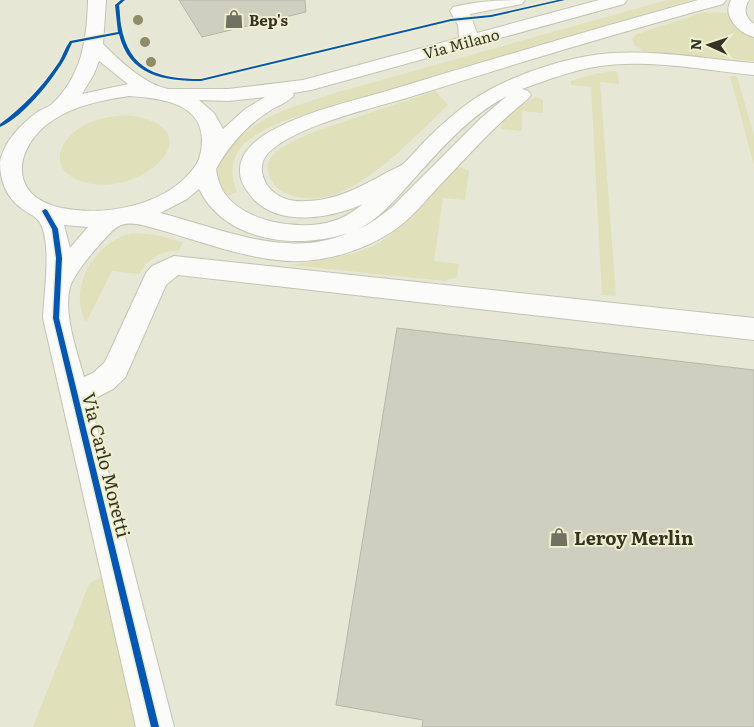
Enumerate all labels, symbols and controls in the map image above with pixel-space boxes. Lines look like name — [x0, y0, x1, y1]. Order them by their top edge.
shop icon: Bep's — [223, 8, 245, 30]
place label: Bep's — [249, 8, 288, 31]
north arrow — [684, 20, 734, 70]
street label: Via Milano — [420, 22, 502, 64]
text: N — [685, 38, 705, 51]
street label: Via Carlo Moretti — [76, 390, 138, 540]
place label: Leroy Merlin — [574, 524, 694, 551]
shop icon: Leroy Merlin — [548, 526, 570, 548]

